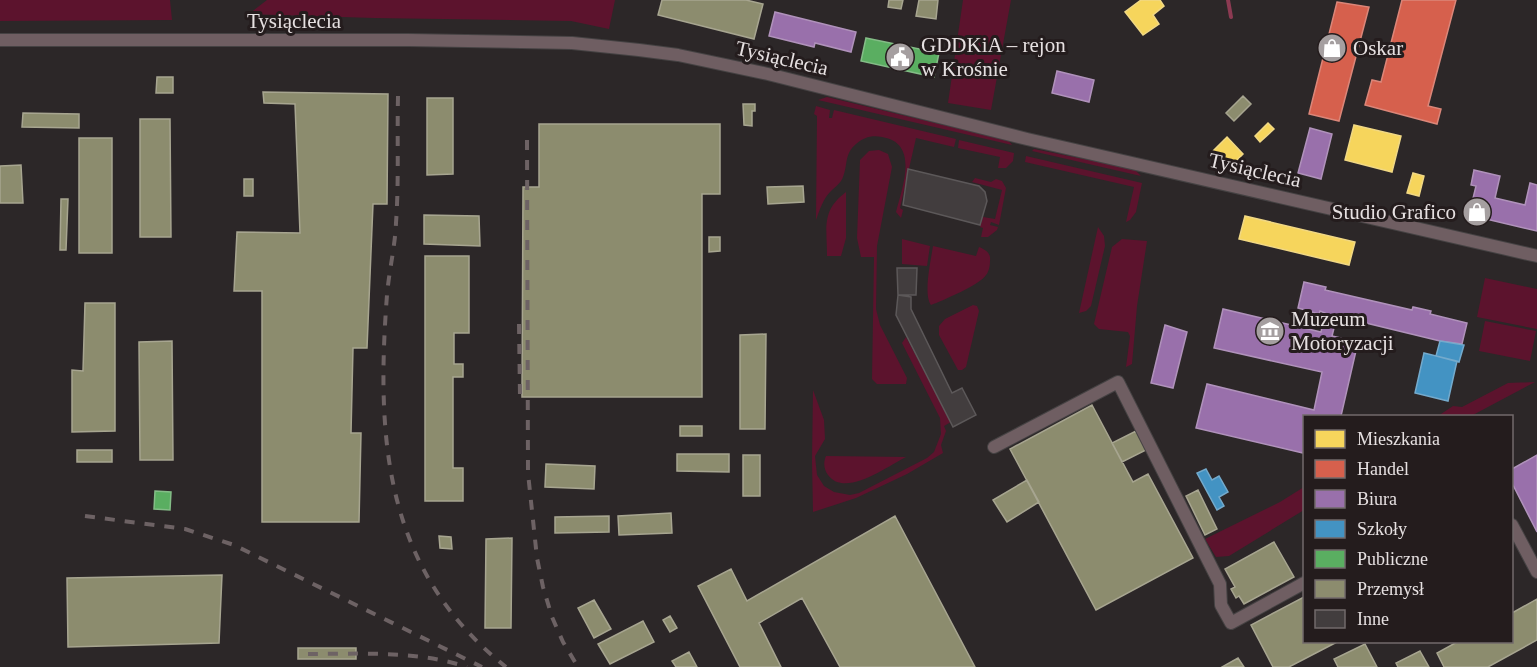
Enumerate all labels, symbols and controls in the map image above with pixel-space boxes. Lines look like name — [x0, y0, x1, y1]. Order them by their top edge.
street label: Tysiąclecia — [247, 9, 342, 33]
shop icon: Oskar — [1316, 32, 1348, 64]
place label: GDDKiA – rejon w Krośnie — [921, 33, 1066, 81]
street label: Tysiąclecia — [733, 36, 831, 80]
place label: Oskar — [1353, 36, 1403, 60]
public building icon: GDDKiA – rejon w Krośnie — [884, 41, 916, 73]
street label: Tysiąclecia — [1206, 148, 1304, 192]
shop icon: Studio Grafico — [1461, 196, 1493, 228]
place label: Studio Grafico — [1332, 200, 1456, 224]
place label: Muzeum Motoryzacji — [1291, 307, 1394, 355]
museum icon: Muzeum Motoryzacji — [1254, 315, 1286, 347]
legend — [1303, 415, 1513, 643]
text: Mieszkania — [1357, 429, 1440, 449]
text: Handel — [1357, 459, 1409, 479]
text: Biura — [1357, 489, 1397, 509]
text: Szkoły — [1357, 519, 1407, 539]
text: Publiczne — [1357, 549, 1428, 569]
text: Przemysł — [1357, 579, 1424, 599]
text: Inne — [1357, 609, 1389, 629]

